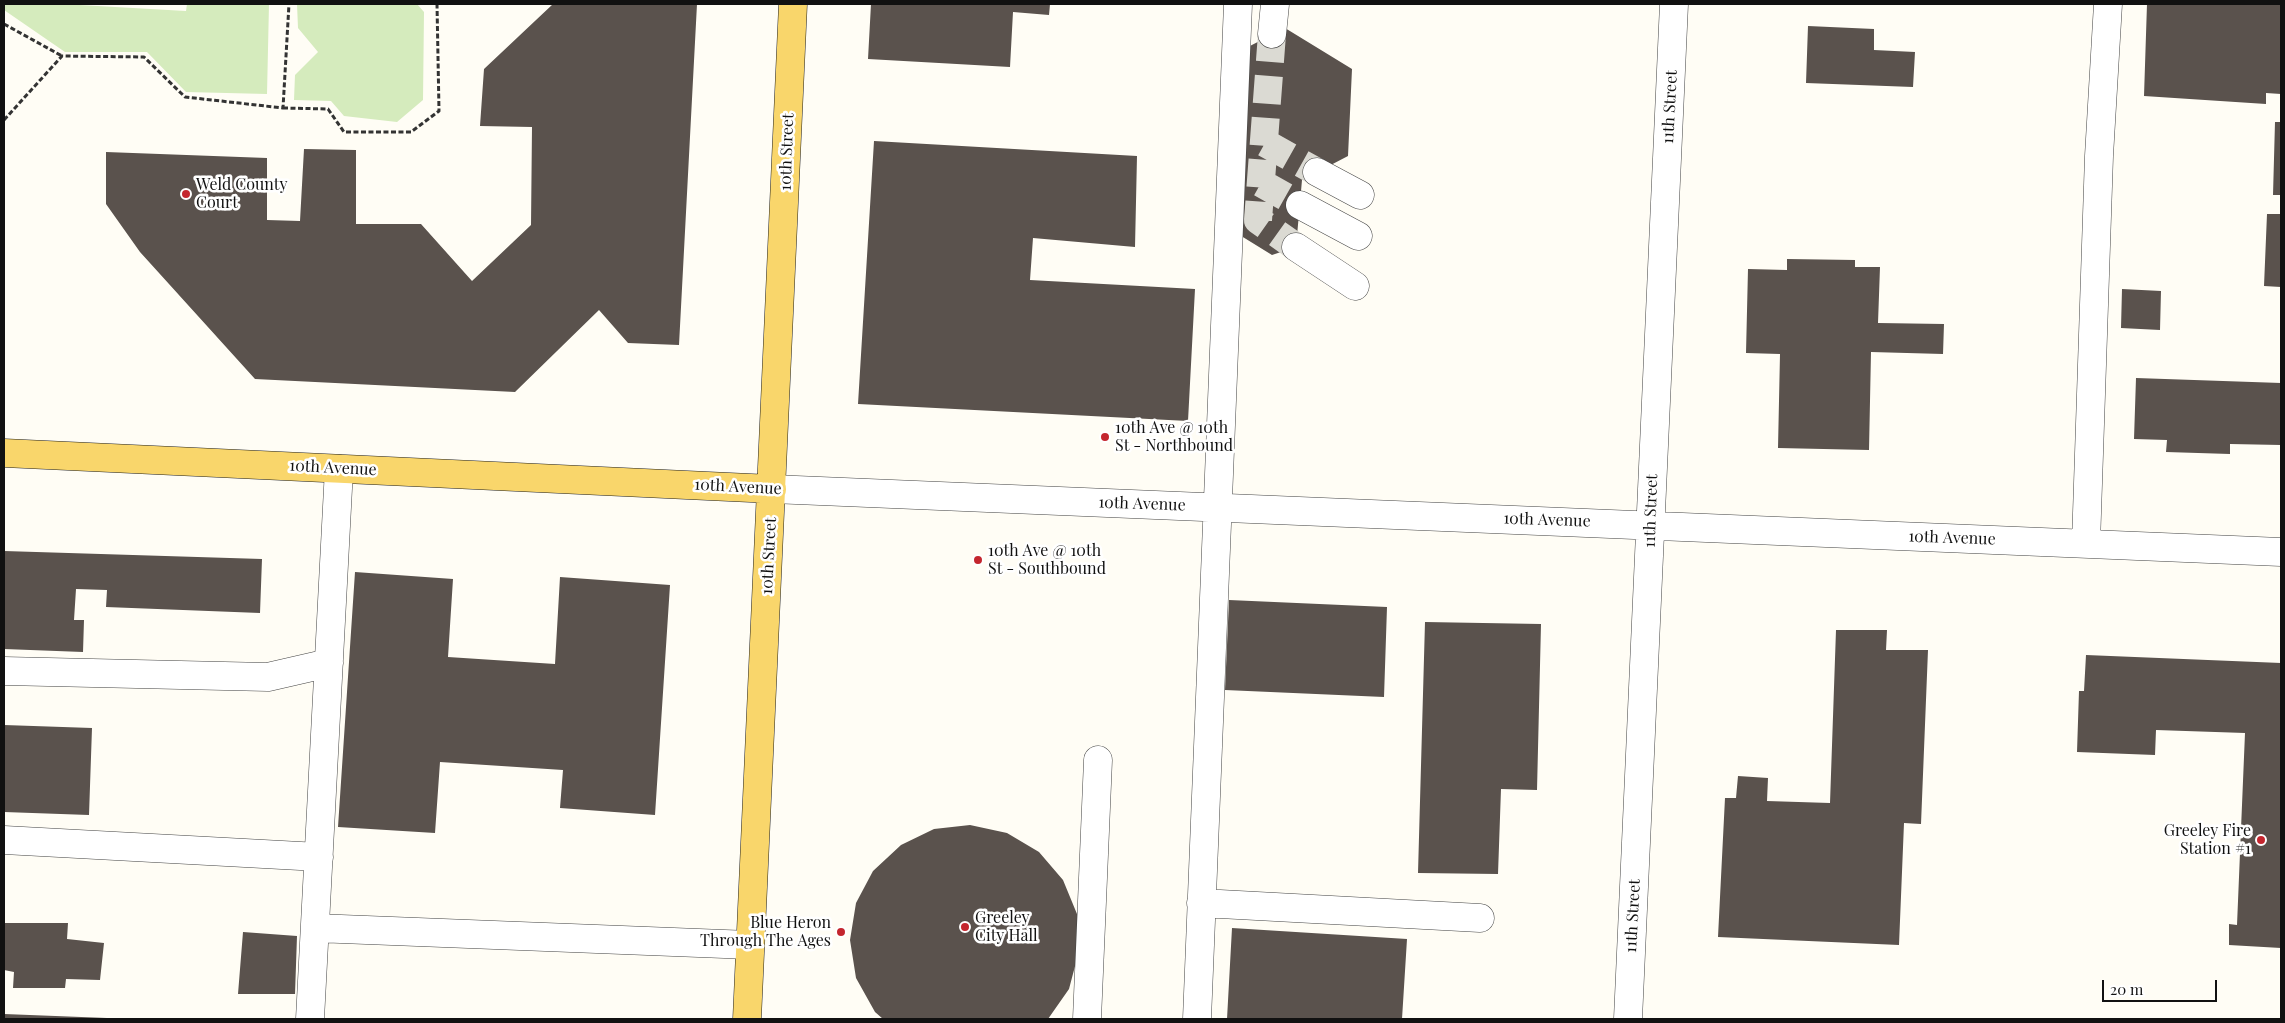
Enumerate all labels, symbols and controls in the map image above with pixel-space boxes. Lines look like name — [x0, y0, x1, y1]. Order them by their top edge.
street label: 11th Street — [1658, 70, 1682, 144]
street label: 10th Street — [776, 113, 798, 191]
place label: Weld County Court — [196, 175, 288, 213]
marker: Weld County Court — [180, 188, 192, 200]
place label: 10th Ave @ 10th St - Northbound — [1115, 418, 1233, 456]
marker: 10th Ave @ 10th St - Northbound — [1099, 431, 1111, 443]
street label: 10th Avenue — [289, 456, 377, 480]
street label: 11th Street — [1640, 474, 1662, 548]
street label: 10th Avenue — [694, 475, 782, 499]
street label: 10th Avenue — [1098, 493, 1186, 515]
street label: 10th Avenue — [1503, 509, 1591, 531]
street label: 10th Street — [757, 517, 781, 595]
street label: 10th Avenue — [1908, 527, 1996, 549]
place label: 10th Ave @ 10th St - Southbound — [988, 541, 1106, 579]
marker: 10th Ave @ 10th St - Southbound — [972, 554, 984, 566]
place label: Greeley Fire Station #1 — [2164, 821, 2251, 859]
marker: Greeley Fire Station #1 — [2255, 834, 2267, 846]
street label: 11th Street — [1621, 879, 1645, 953]
place label: Greeley City Hall — [975, 908, 1038, 946]
place label: Blue Heron Through The Ages — [700, 913, 831, 951]
marker: Greeley City Hall — [959, 921, 971, 933]
marker: Blue Heron Through The Ages — [835, 926, 847, 938]
scale bar — [2105, 970, 2220, 1002]
text: 20 m — [2110, 979, 2143, 999]

